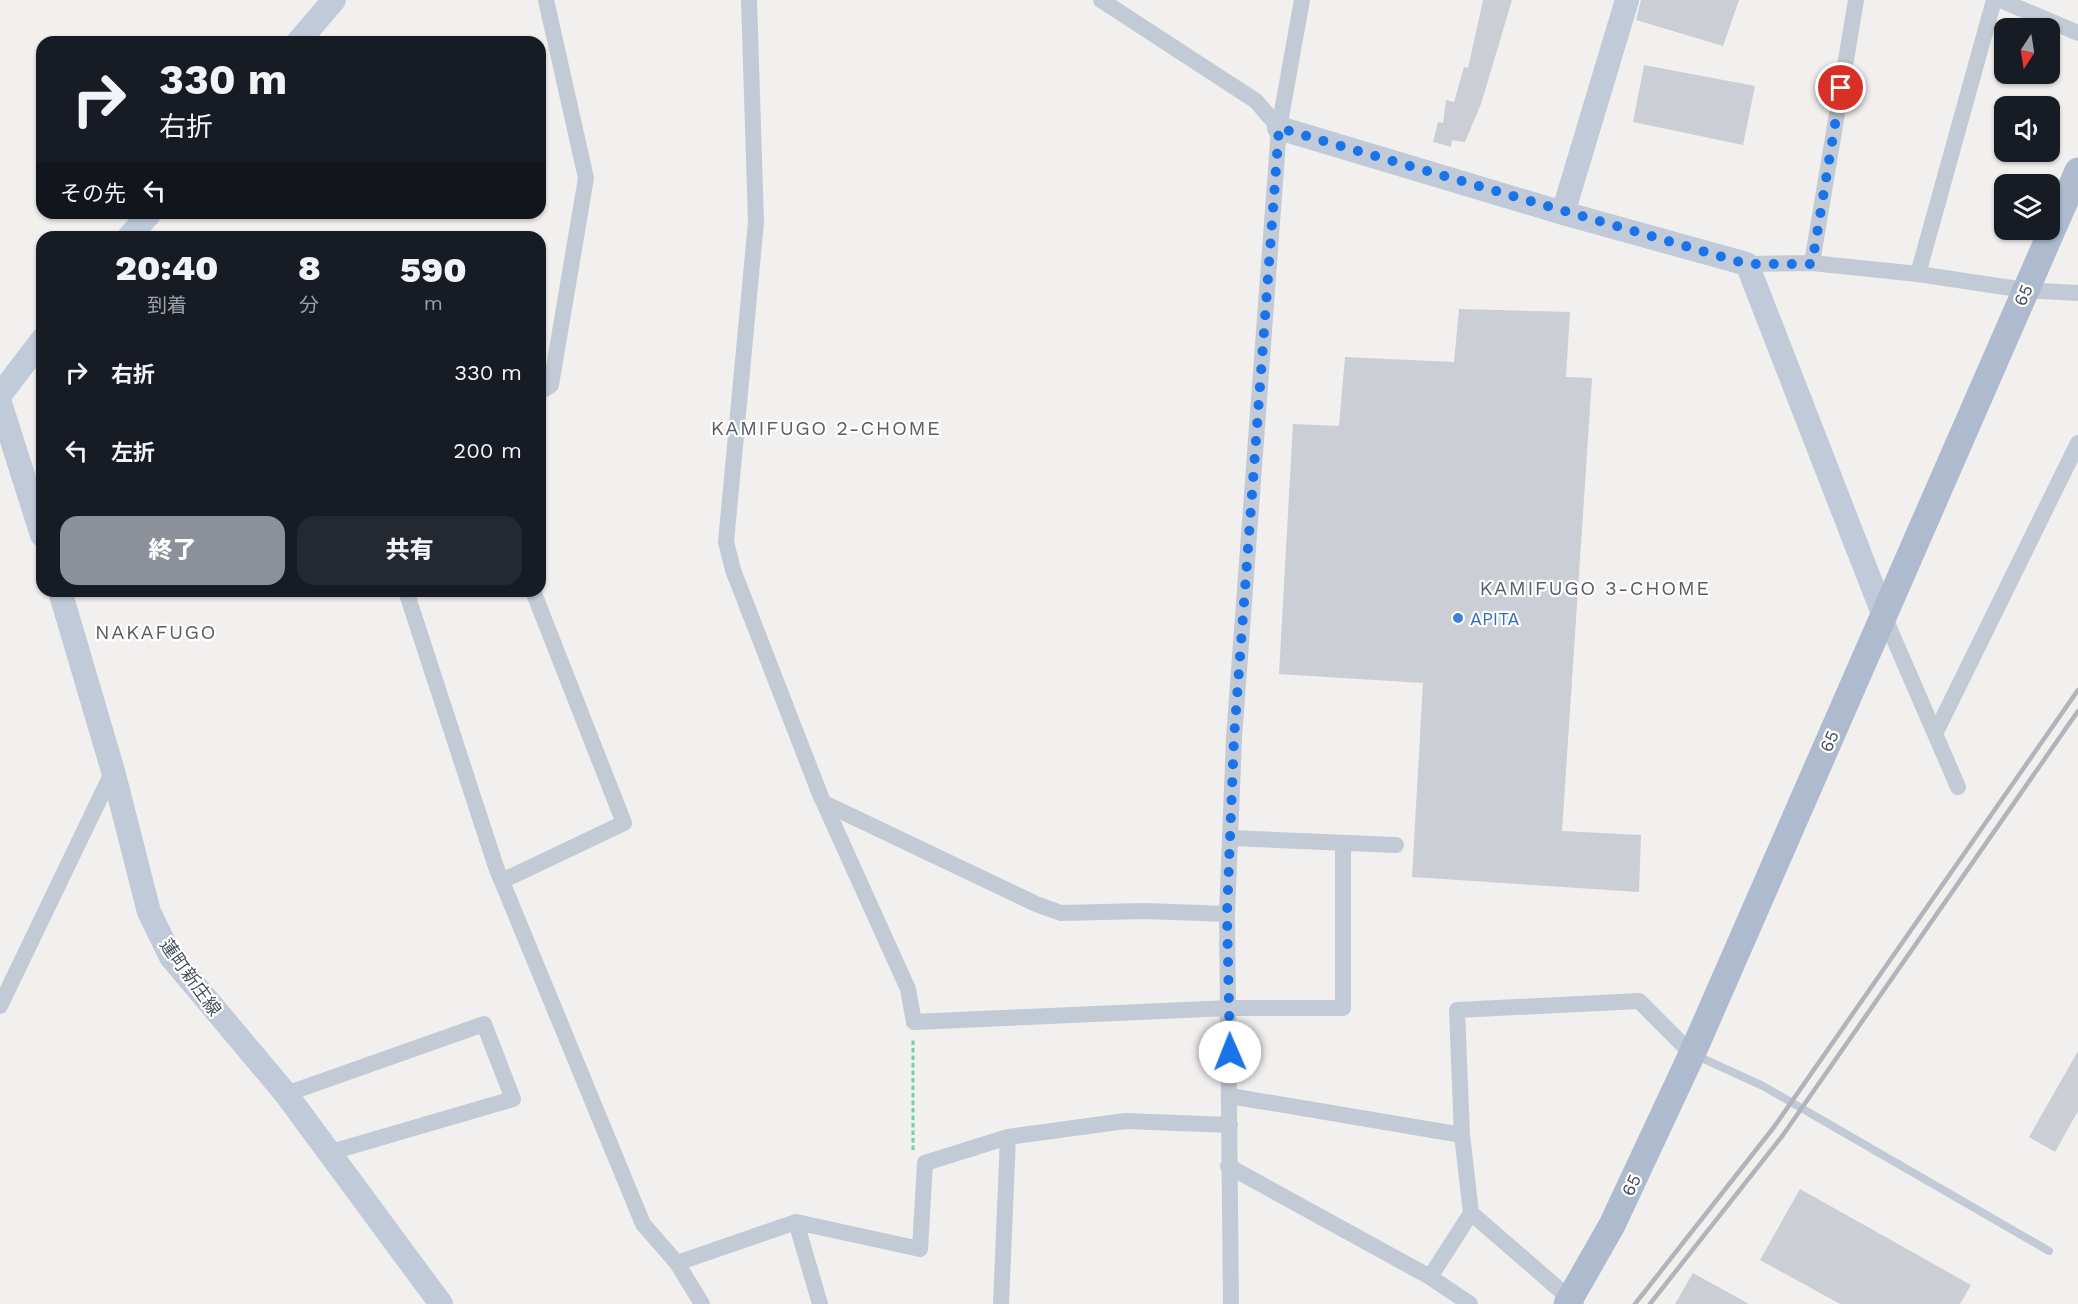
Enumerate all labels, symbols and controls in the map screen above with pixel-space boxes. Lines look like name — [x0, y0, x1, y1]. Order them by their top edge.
north arrow — [1994, 18, 2060, 84]
map controls — [1994, 18, 2060, 240]
text: 330 m — [159, 55, 287, 104]
icon: right — [60, 60, 138, 138]
pin — [1815, 62, 1866, 113]
icon: arrive — [1824, 71, 1857, 104]
button: sound — [1994, 96, 2060, 162]
text: 右折 — [159, 111, 213, 143]
icon: left — [138, 174, 171, 207]
button: layers — [1994, 174, 2060, 240]
text: その先 — [60, 181, 126, 206]
text: 20:40 — [115, 247, 219, 289]
text: 8 — [298, 247, 321, 289]
text: 590 — [400, 249, 467, 291]
street label: 65 — [2009, 281, 2037, 309]
text: m — [424, 291, 443, 315]
text: 到着 — [147, 293, 187, 317]
text: 分 — [299, 293, 319, 317]
icon: right — [60, 356, 93, 389]
text: 330 m — [454, 360, 522, 385]
text: 右折 — [111, 362, 155, 387]
district label: KAMIFUGO 2-CHOME — [711, 416, 941, 440]
icon: left — [60, 434, 93, 467]
text: 200 m — [453, 438, 522, 463]
text: 左折 — [111, 440, 155, 465]
button: 終了 — [60, 516, 285, 585]
button: 共有 — [297, 516, 522, 585]
district label: KAMIFUGO 3-CHOME — [1480, 576, 1711, 600]
place label: APITA — [1470, 608, 1519, 629]
marker: APITA — [1451, 611, 1465, 625]
district label: NAKAFUGO — [95, 620, 217, 644]
street label: 65 — [1815, 727, 1843, 755]
street label: 蓮町新庄線 — [156, 934, 226, 1020]
position arrow — [1198, 1020, 1262, 1084]
street label: 65 — [1617, 1171, 1645, 1199]

